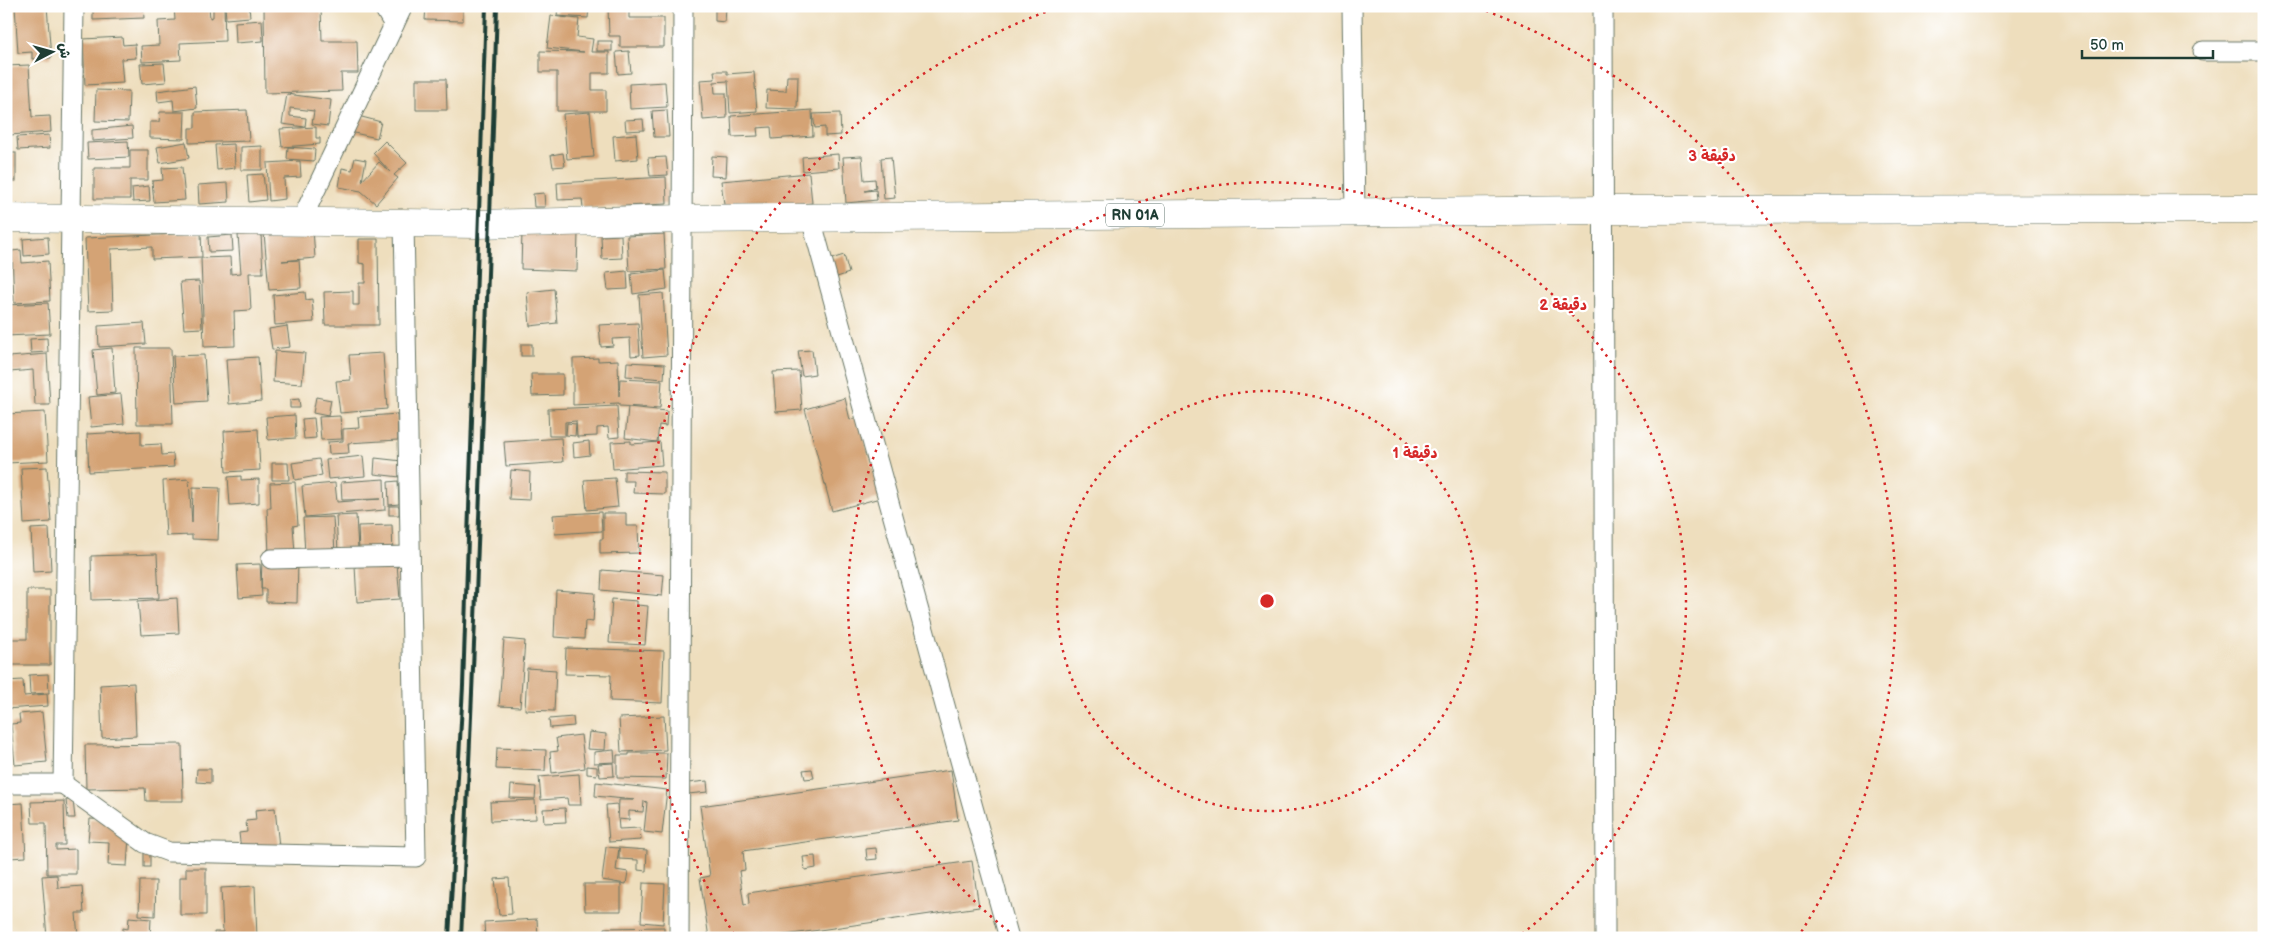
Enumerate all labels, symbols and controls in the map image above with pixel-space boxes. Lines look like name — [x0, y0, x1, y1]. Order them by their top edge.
north arrow — [28, 28, 78, 78]
scale bar — [2082, 28, 2214, 60]
text: 50 m — [2090, 36, 2124, 55]
text: ش — [55, 42, 74, 59]
text: 3 دقيقة — [1688, 147, 1736, 166]
road number: RN 01A — [1106, 204, 1164, 226]
text: 2 دقيقة — [1539, 296, 1587, 315]
text: 1 دقيقة — [1393, 444, 1438, 463]
centre of rings — [1258, 592, 1276, 610]

